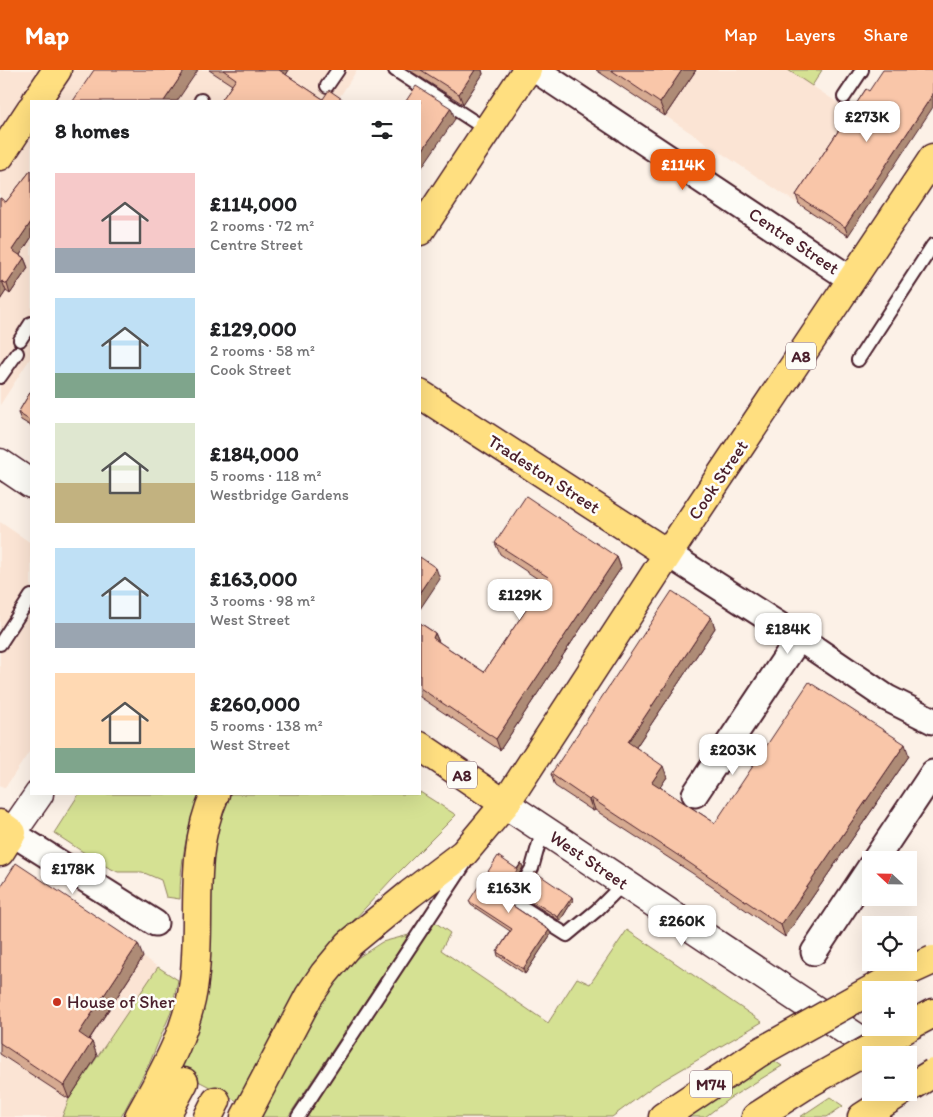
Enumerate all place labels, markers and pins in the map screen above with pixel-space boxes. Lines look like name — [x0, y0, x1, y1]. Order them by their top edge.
pin: £273K — [832, 100, 902, 143]
pin: £114K — [648, 148, 718, 191]
pin: £129K — [485, 578, 555, 621]
pin: £184K — [753, 612, 823, 655]
pin: £203K — [698, 734, 768, 776]
pin: £178K — [38, 852, 108, 895]
pin: £163K — [474, 872, 544, 914]
pin: £260K — [647, 904, 717, 947]
place label: House of Sher — [67, 991, 176, 1013]
marker: House of Sher — [51, 996, 63, 1008]

